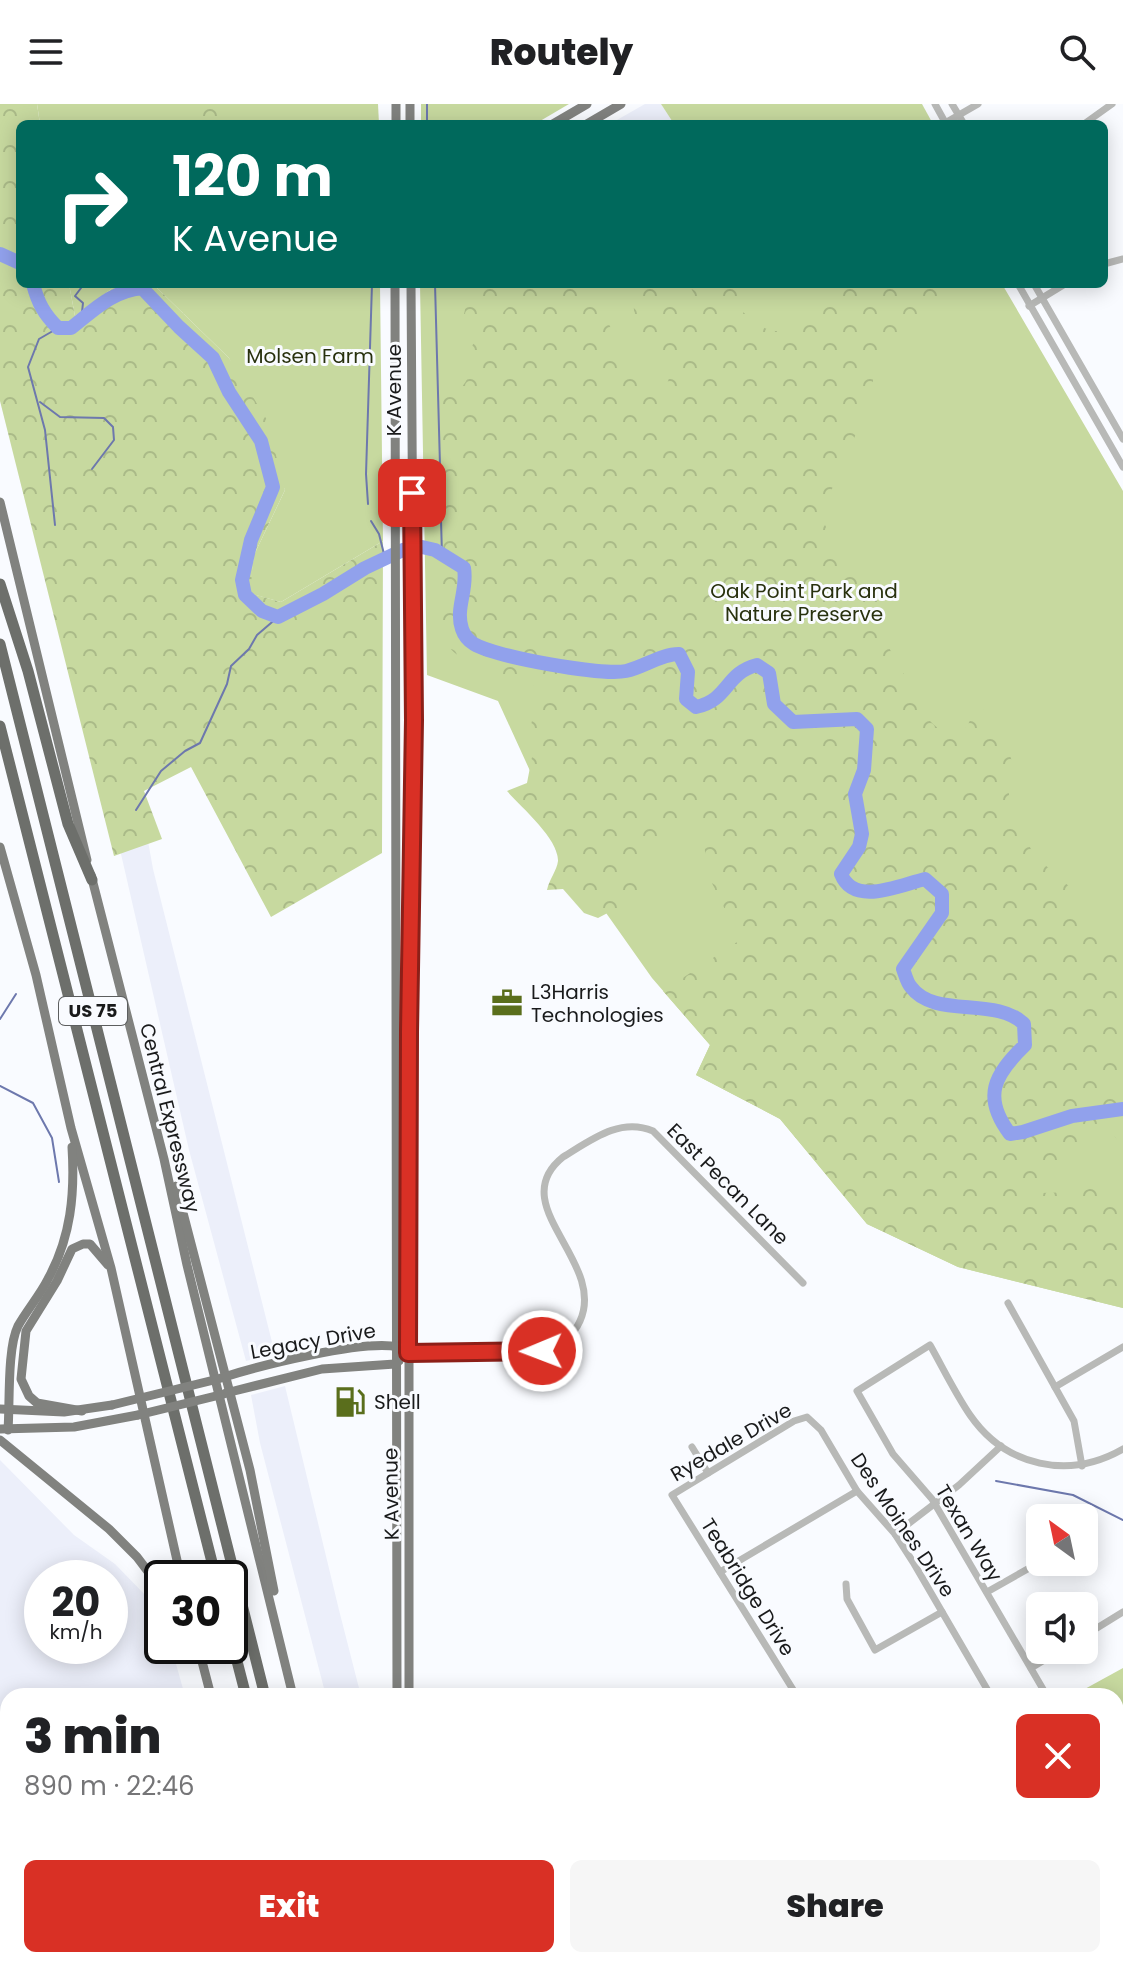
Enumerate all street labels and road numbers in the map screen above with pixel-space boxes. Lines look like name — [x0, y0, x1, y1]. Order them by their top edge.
street label: K Avenue — [380, 344, 408, 436]
road number: US 75 — [59, 997, 127, 1025]
street label: Central Expressway — [133, 1020, 207, 1216]
street label: East Pecan Lane — [661, 1117, 795, 1251]
street label: Legacy Drive — [248, 1316, 378, 1366]
street label: Ryedale Drive — [665, 1396, 797, 1488]
street label: Des Moines Drive — [844, 1447, 962, 1603]
street label: K Avenue — [376, 1448, 406, 1540]
street label: Texan Way — [929, 1479, 1009, 1587]
street label: Teabridge Drive — [694, 1513, 802, 1661]

